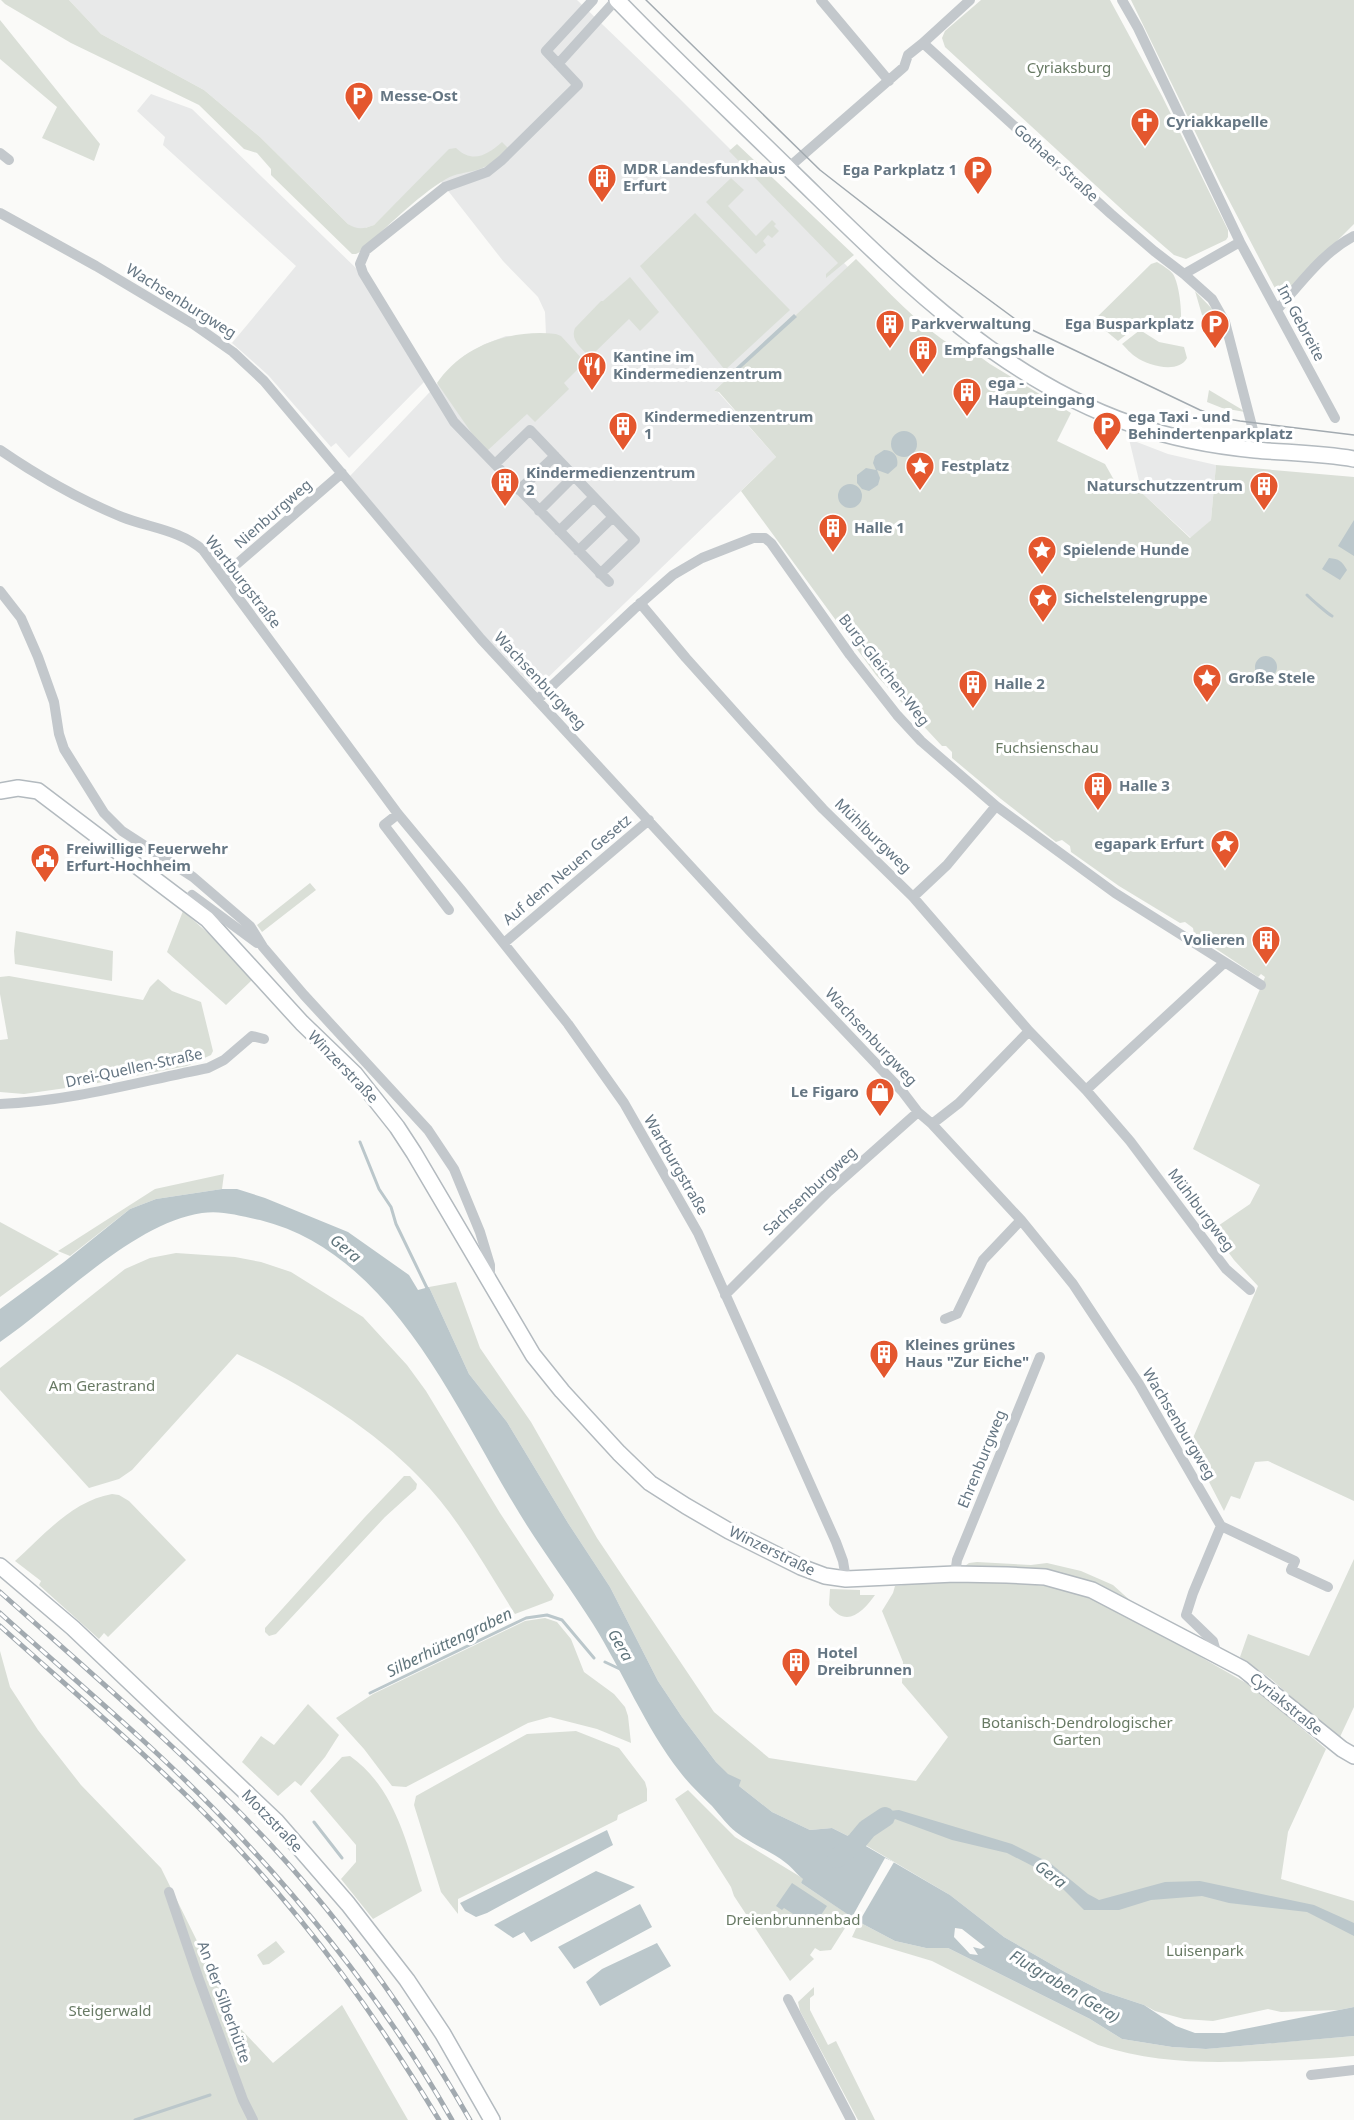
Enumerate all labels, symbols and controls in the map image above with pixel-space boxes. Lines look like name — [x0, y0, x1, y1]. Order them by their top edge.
park label: Cyriaksburg — [1027, 57, 1111, 77]
parking icon: Messe-Ost — [343, 80, 375, 122]
place label: Messe-Ost — [380, 85, 458, 105]
church icon: Cyriakkapelle — [1129, 106, 1161, 148]
place label: Cyriakkapelle — [1166, 111, 1268, 131]
street label: Gothaer Straße — [1010, 119, 1103, 206]
parking icon: Ega Parkplatz 1 — [962, 154, 994, 196]
place label: MDR Landesfunkhaus Erfurt — [623, 158, 786, 195]
place label: Ega Parkplatz 1 — [843, 159, 957, 179]
building icon: MDR Landesfunkhaus Erfurt — [586, 162, 618, 204]
street label: Wachsenburgweg — [123, 258, 241, 342]
street label: Im Gebreite — [1273, 281, 1330, 364]
building icon: Parkverwaltung — [874, 308, 906, 350]
parking icon: Ega Busparkplatz — [1199, 308, 1231, 350]
place label: Parkverwaltung — [911, 313, 1031, 333]
place label: Ega Busparkplatz — [1065, 313, 1194, 333]
building icon: Empfangshalle — [907, 334, 939, 376]
place label: Empfangshalle — [944, 339, 1055, 359]
place label: Kantine im Kindermedienzentrum — [613, 346, 782, 383]
restaurant icon: Kantine im Kindermedienzentrum — [576, 350, 608, 392]
place label: ega - Haupteingang — [988, 372, 1095, 409]
building icon: ega - Haupteingang — [951, 376, 983, 418]
place label: Kindermedienzentrum 1 — [644, 406, 813, 443]
place label: ega Taxi - und Behindertenparkplatz — [1128, 406, 1293, 443]
building icon: Kindermedienzentrum 1 — [607, 410, 639, 452]
parking icon: ega Taxi - und Behindertenparkplatz — [1091, 410, 1123, 452]
place icon: Festplatz — [904, 450, 936, 492]
place label: Festplatz — [941, 455, 1009, 475]
place label: Kindermedienzentrum 2 — [526, 462, 695, 499]
building icon: Kindermedienzentrum 2 — [489, 466, 521, 508]
building icon: Naturschutzzentrum — [1248, 470, 1280, 512]
street label: Nienburgweg — [229, 474, 315, 552]
place label: Naturschutzzentrum — [1086, 475, 1243, 495]
building icon: Halle 1 — [817, 512, 849, 554]
place label: Halle 1 — [854, 517, 905, 537]
street label: Wartburgstraße — [201, 531, 286, 632]
place icon: Spielende Hunde — [1026, 534, 1058, 576]
place label: Spielende Hunde — [1063, 539, 1189, 559]
place icon: Sichelstelengruppe — [1027, 582, 1059, 624]
place label: Sichelstelengruppe — [1064, 587, 1208, 607]
street label: Burg-Gleichen-Weg — [835, 609, 935, 729]
street label: Wachsenburgweg — [490, 627, 591, 733]
place icon: Große Stele — [1191, 662, 1223, 704]
place label: Große Stele — [1228, 667, 1315, 687]
building icon: Halle 2 — [957, 668, 989, 710]
place label: Halle 2 — [994, 673, 1045, 693]
park label: Fuchsienschau — [995, 737, 1099, 757]
building icon: Halle 3 — [1082, 770, 1114, 812]
place label: Halle 3 — [1119, 775, 1170, 795]
street label: Mühlburgweg — [831, 794, 916, 877]
street label: Auf dem Neuen Gesetz — [498, 810, 635, 929]
place icon: egapark Erfurt — [1209, 828, 1241, 870]
place label: egapark Erfurt — [1094, 833, 1204, 853]
place label: Freiwillige Feuerwehr Erfurt-Hochheim — [66, 838, 228, 875]
public building icon: Freiwillige Feuerwehr Erfurt-Hochheim — [29, 842, 61, 884]
building icon: Volieren — [1250, 924, 1282, 966]
place label: Volieren — [1183, 929, 1245, 949]
street label: Wachsenburgweg — [821, 983, 922, 1089]
street label: Winzerstraße — [304, 1026, 383, 1107]
street label: Drei-Quellen-Straße — [63, 1043, 204, 1091]
shop icon: Le Figaro — [864, 1076, 896, 1118]
place label: Le Figaro — [791, 1081, 859, 1101]
street label: Wartburgstraße — [640, 1111, 714, 1218]
street label: Sachsenburgweg — [758, 1142, 860, 1239]
street label: Mühlburgweg — [1164, 1164, 1240, 1255]
water label: Gera — [326, 1229, 366, 1267]
place label: Kleines grünes Haus "Zur Eiche" — [905, 1334, 1029, 1371]
building icon: Kleines grünes Haus "Zur Eiche" — [868, 1338, 900, 1380]
street label: Wachsenburgweg — [1139, 1364, 1221, 1483]
park label: Am Gerastrand — [49, 1375, 155, 1395]
street label: Ehrenburgweg — [952, 1406, 1010, 1511]
street label: Winzerstraße — [726, 1521, 819, 1580]
water label: Silberhüttengraben — [382, 1602, 516, 1682]
water label: Gera — [603, 1625, 639, 1665]
place label: Hotel Dreibrunnen — [817, 1642, 912, 1679]
building icon: Hotel Dreibrunnen — [780, 1646, 812, 1688]
street label: Cyriakstraße — [1246, 1668, 1327, 1739]
park label: Botanisch-Dendrologischer Garten — [981, 1712, 1173, 1749]
street label: Motzstraße — [238, 1785, 308, 1856]
water label: Gera — [1031, 1855, 1071, 1893]
park label: Dreienbrunnenbad — [726, 1909, 860, 1929]
street label: An der Silberhütte — [194, 1938, 256, 2065]
park label: Luisenpark — [1166, 1940, 1244, 1960]
water label: Flutgraben (Gera) — [1006, 1944, 1124, 2028]
park label: Steigerwald — [68, 2000, 152, 2020]

